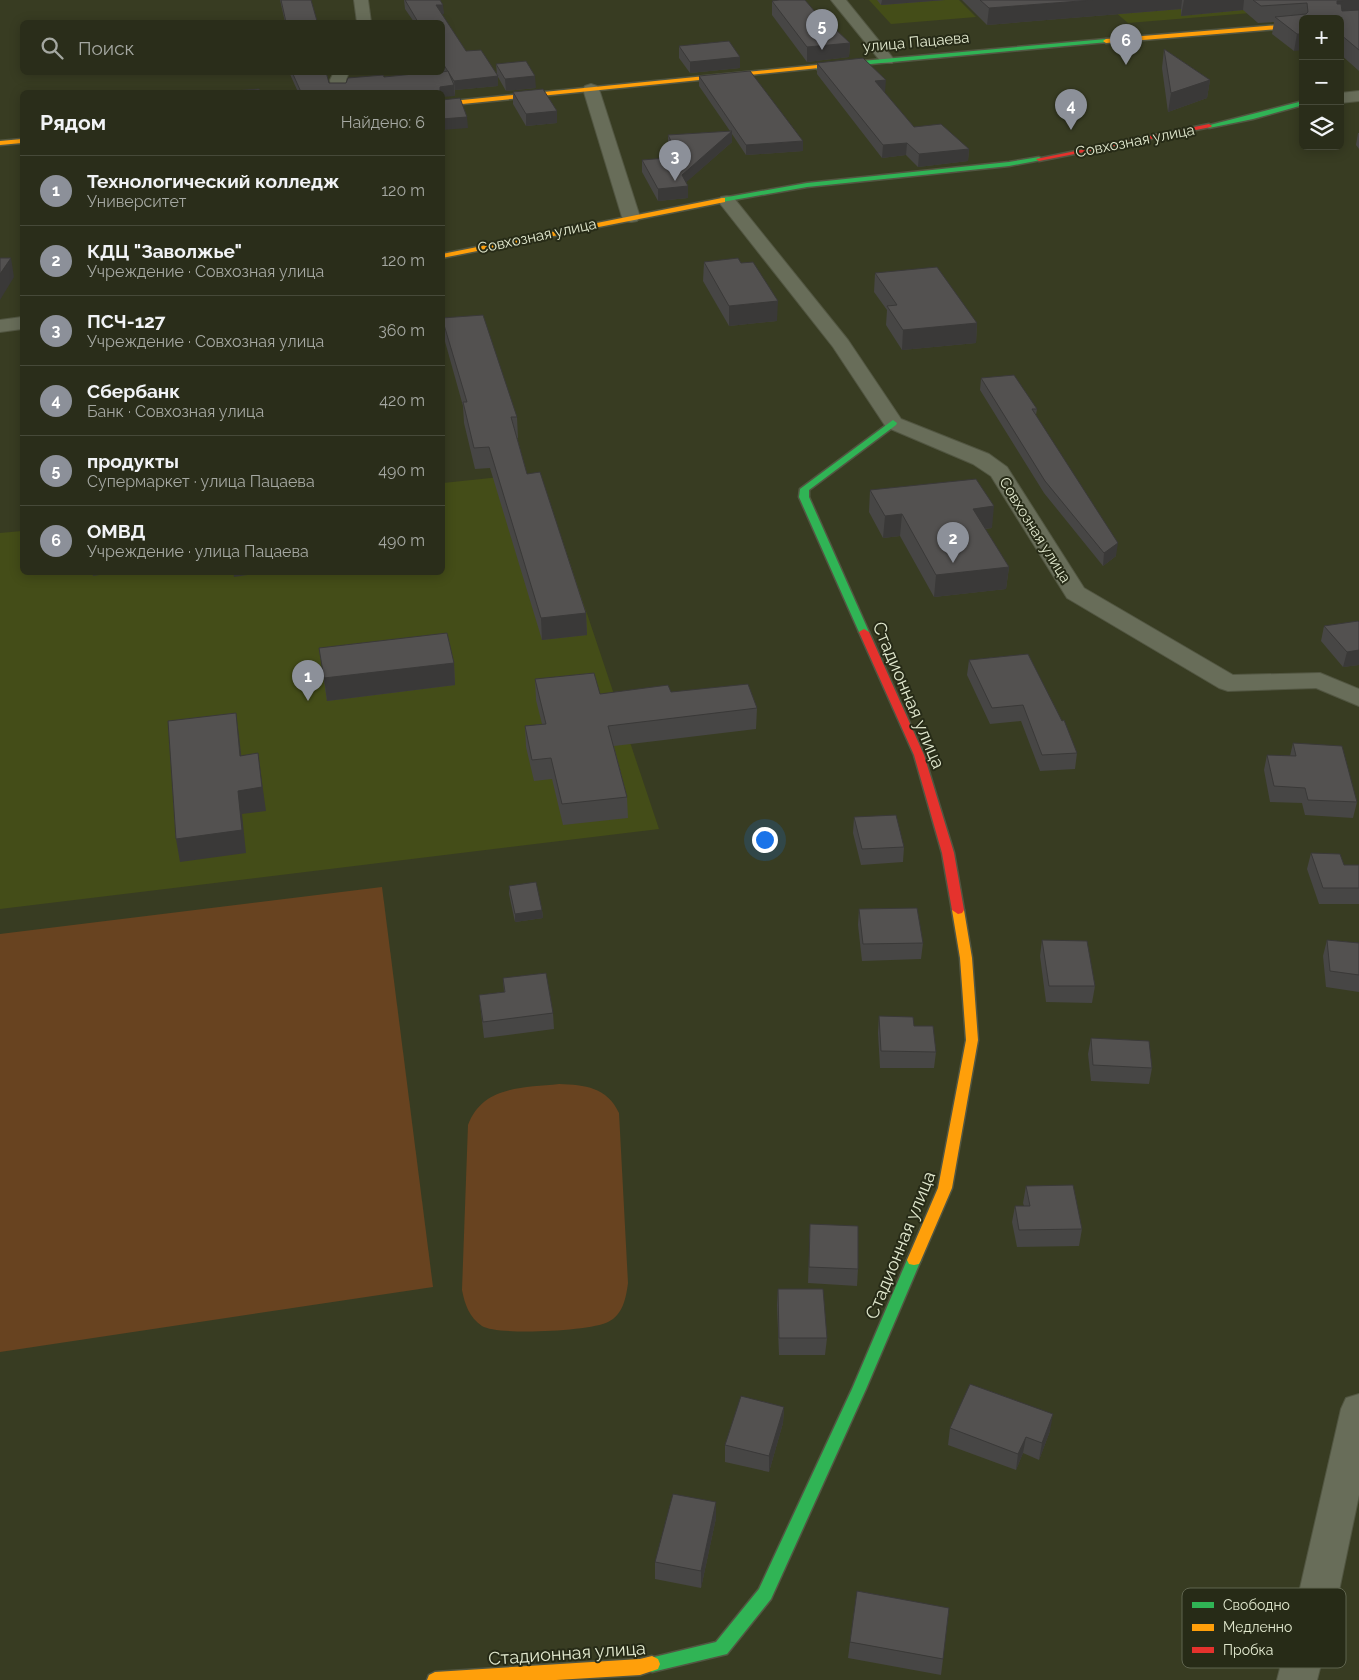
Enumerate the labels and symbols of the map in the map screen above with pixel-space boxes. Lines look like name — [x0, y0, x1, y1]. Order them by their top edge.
pin: 5 — [806, 9, 838, 50]
pin: 6 — [1110, 24, 1142, 65]
street label: улица Пацаева — [862, 28, 970, 56]
pin: 4 — [1055, 89, 1087, 130]
street label: Совхозная улица — [1074, 121, 1196, 161]
pin: 3 — [659, 140, 691, 181]
street label: Совхозная улица — [476, 215, 598, 257]
street label: Совхозная улица — [995, 474, 1075, 586]
pin: 2 — [937, 522, 969, 563]
street label: Стадионная улица — [869, 618, 949, 772]
pin: 1 — [292, 660, 324, 701]
your location — [752, 827, 778, 853]
street label: Стадионная улица — [861, 1168, 939, 1322]
legend — [1182, 1588, 1346, 1668]
text: Свободно — [1223, 1597, 1290, 1613]
text: Медленно — [1223, 1619, 1292, 1635]
street label: Стадионная улица — [488, 1637, 646, 1669]
text: Пробка — [1223, 1642, 1273, 1658]

